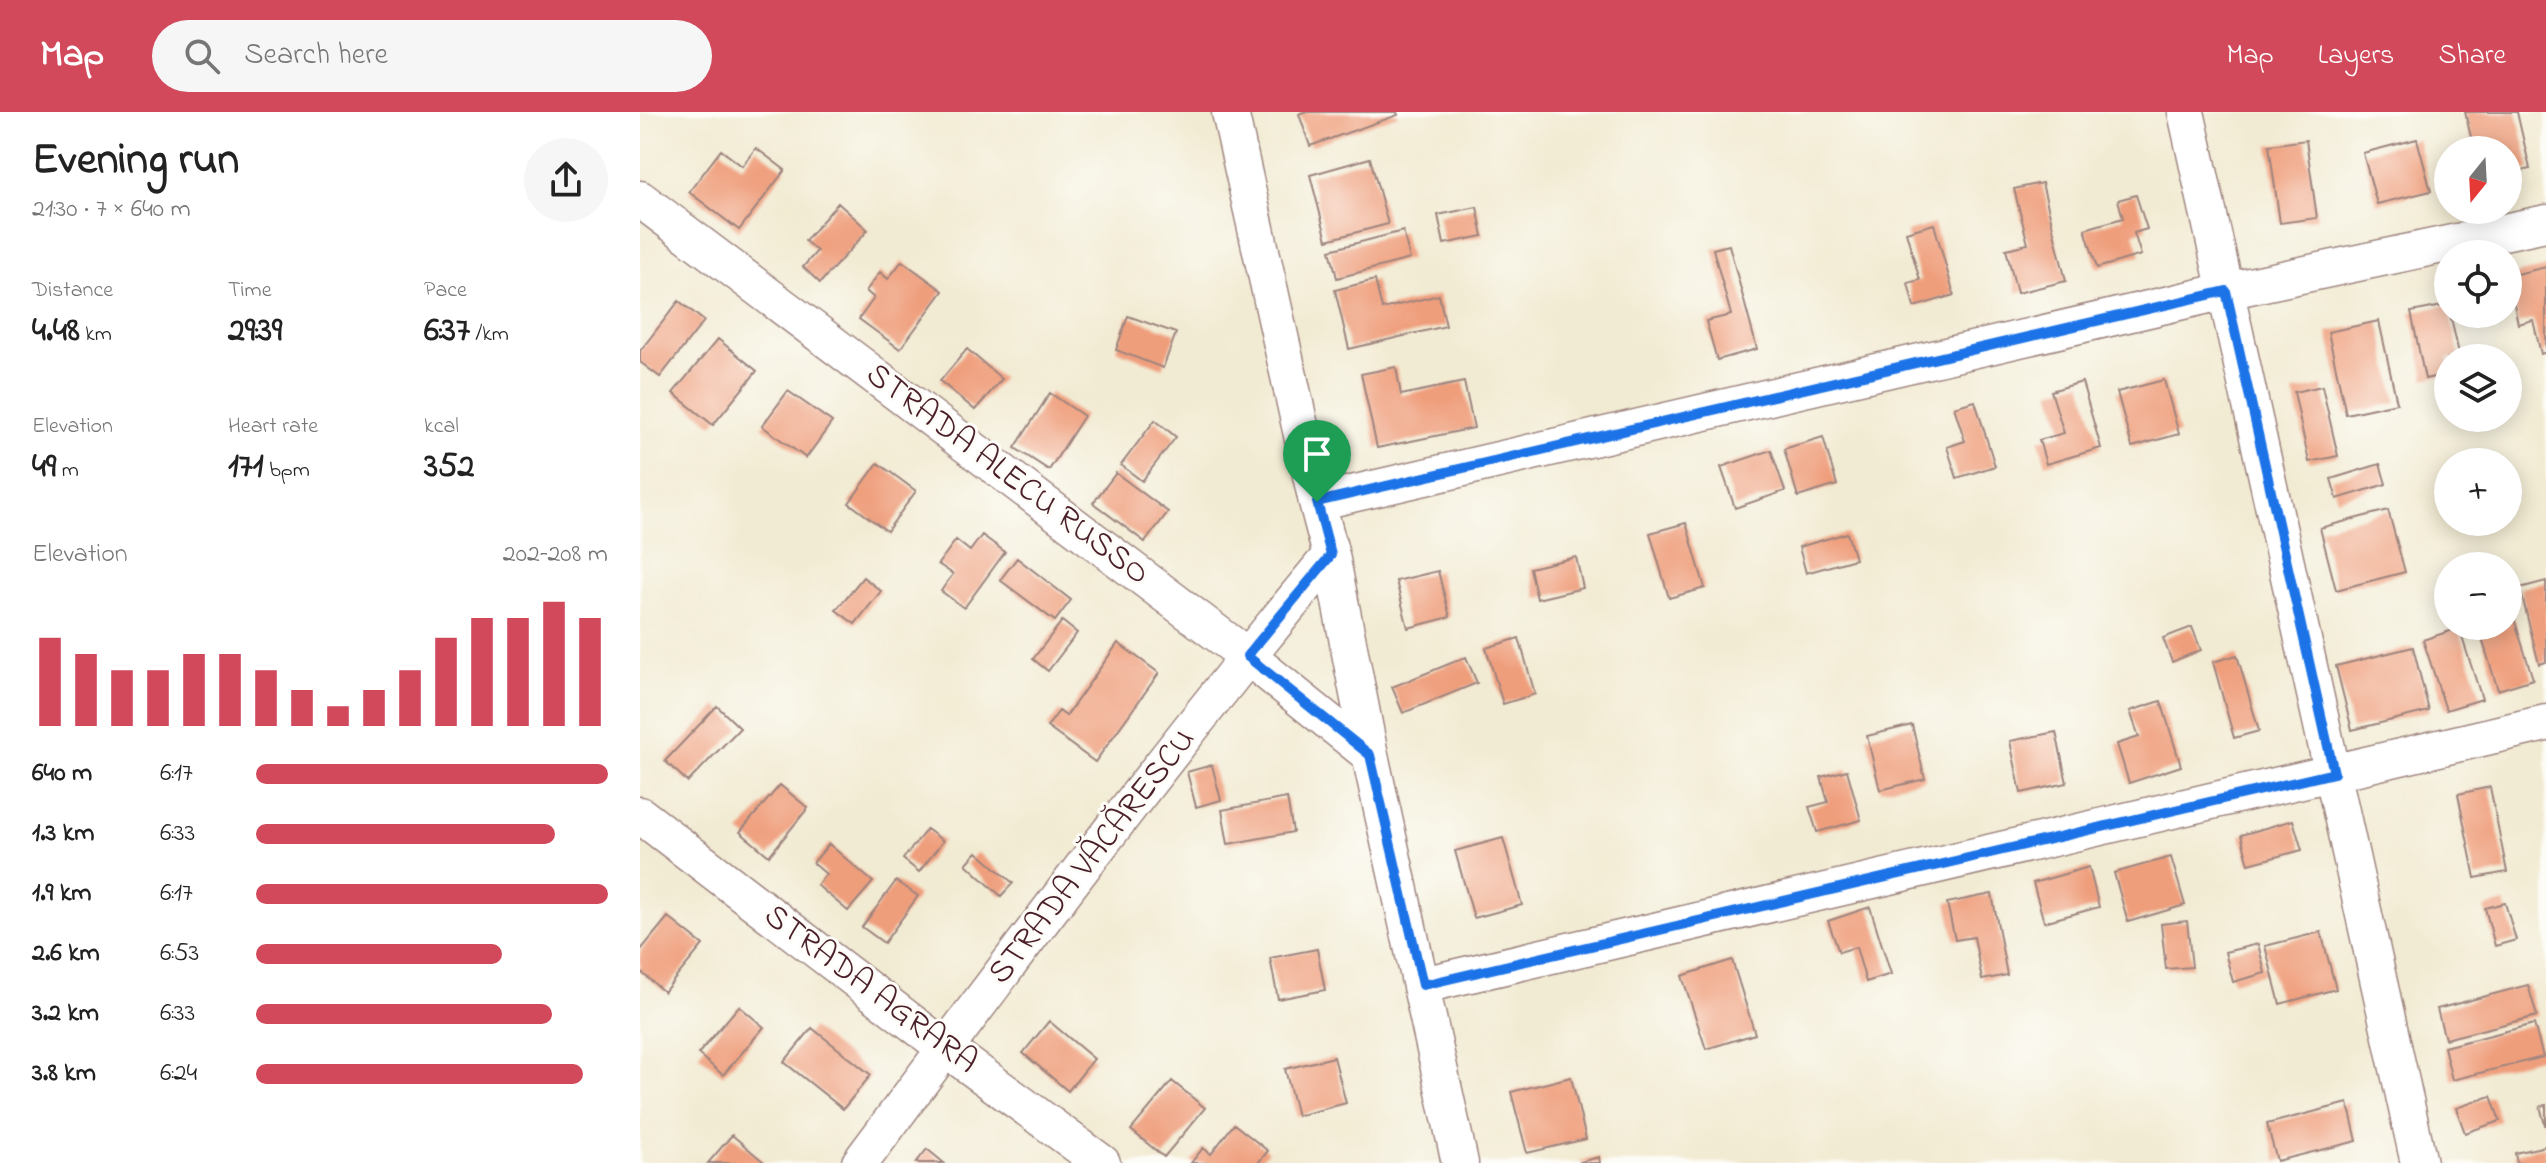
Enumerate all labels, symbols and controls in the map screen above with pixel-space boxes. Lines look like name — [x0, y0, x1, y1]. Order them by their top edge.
search box — [152, 20, 712, 92]
text: Map — [40, 28, 104, 84]
icon: search — [180, 34, 224, 78]
text: Search here — [244, 34, 388, 78]
text: Map — [2226, 36, 2274, 77]
text: Layers — [2318, 36, 2394, 77]
text: Share — [2438, 36, 2506, 77]
text: Evening run — [32, 129, 239, 193]
north arrow — [2434, 136, 2522, 224]
map controls — [2434, 136, 2522, 640]
button: share — [524, 138, 608, 222]
text: 21:30 · 7 × 640 m — [32, 191, 191, 229]
button: locate — [2434, 240, 2522, 328]
text: Distance — [32, 275, 113, 307]
text: Time — [228, 275, 272, 307]
text: Pace — [424, 275, 467, 307]
text: 4.48 — [32, 307, 80, 357]
text: 29:39 — [228, 307, 282, 357]
text: 6:37 — [424, 307, 470, 357]
text: km — [80, 319, 112, 351]
text: /km — [470, 319, 509, 351]
button: layers — [2434, 344, 2522, 432]
street label: STRADA ALECU RUSSO — [854, 351, 1160, 599]
text: Elevation — [32, 411, 113, 443]
text: Heart rate — [228, 411, 318, 443]
text: kcal — [424, 411, 459, 443]
pin — [1283, 420, 1351, 502]
icon: arrive — [1295, 432, 1339, 476]
text: 49 — [32, 443, 56, 493]
text: 171 — [228, 443, 264, 493]
text: 352 — [424, 443, 474, 493]
button: + — [2434, 448, 2522, 536]
text: m — [56, 455, 79, 487]
text: bpm — [264, 455, 310, 487]
text: Elevation — [32, 536, 128, 574]
text: 202–208 m — [503, 536, 608, 574]
button: − — [2434, 552, 2522, 640]
street label: STRADA VĂCĂRESCU — [977, 718, 1209, 996]
text: 640 m — [32, 755, 92, 793]
text: 6:17 — [160, 755, 193, 793]
text: 1.3 km — [32, 815, 94, 853]
text: 6:33 — [160, 815, 195, 853]
text: 1.9 km — [32, 875, 91, 913]
text: 6:17 — [160, 875, 193, 913]
street label: STRADA AGRARA — [752, 893, 988, 1087]
text: 2.6 km — [32, 935, 100, 973]
text: 6:53 — [160, 935, 199, 973]
text: 3.2 km — [32, 995, 99, 1033]
text: 6:33 — [160, 995, 195, 1033]
text: 3.8 km — [32, 1055, 96, 1093]
text: 6:24 — [160, 1055, 197, 1093]

